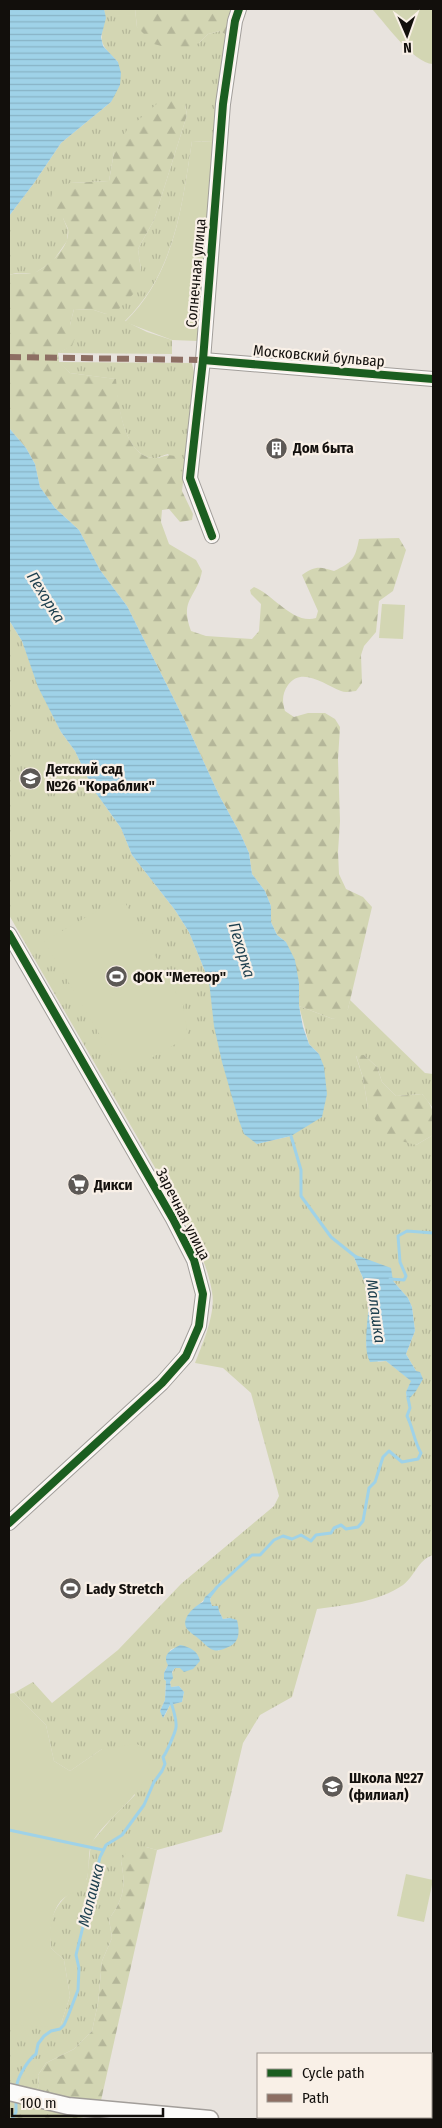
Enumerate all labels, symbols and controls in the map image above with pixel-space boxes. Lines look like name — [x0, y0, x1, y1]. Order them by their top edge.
north arrow — [382, 10, 432, 60]
text: N — [403, 39, 412, 56]
street label: Солнечная улица — [182, 218, 210, 328]
street label: Московский бульвар — [252, 341, 386, 371]
building icon: Дом быта — [265, 436, 289, 460]
place label: Дом быта — [292, 439, 354, 457]
water label: Пехорка — [23, 568, 69, 626]
place label: Детский сад №26 "Кораблик" — [45, 760, 155, 795]
school or university icon: Детский сад №26 "Кораблик" — [18, 766, 42, 790]
water label: Пехорка — [225, 920, 259, 980]
sports icon: ФОК "Метеор" — [105, 965, 129, 989]
place label: ФОК "Метеор" — [133, 968, 226, 986]
street label: Заречная улица — [152, 1165, 214, 1263]
supermarket icon: Дикси — [66, 1173, 90, 1197]
place label: Дикси — [93, 1176, 133, 1194]
water label: Малашка — [362, 1278, 390, 1344]
sports icon: Lady Stretch — [58, 1577, 82, 1601]
place label: Lady Stretch — [86, 1580, 164, 1598]
place label: Школа №27 (филиал) — [349, 1769, 424, 1804]
school or university icon: Школа №27 (филиал) — [321, 1775, 345, 1799]
water label: Малашка — [74, 1862, 108, 1928]
legend — [257, 2053, 432, 2118]
text: Cycle path — [302, 2064, 365, 2082]
scale bar — [12, 2086, 164, 2118]
text: Path — [302, 2089, 329, 2107]
text: 100 m — [20, 2094, 57, 2112]

